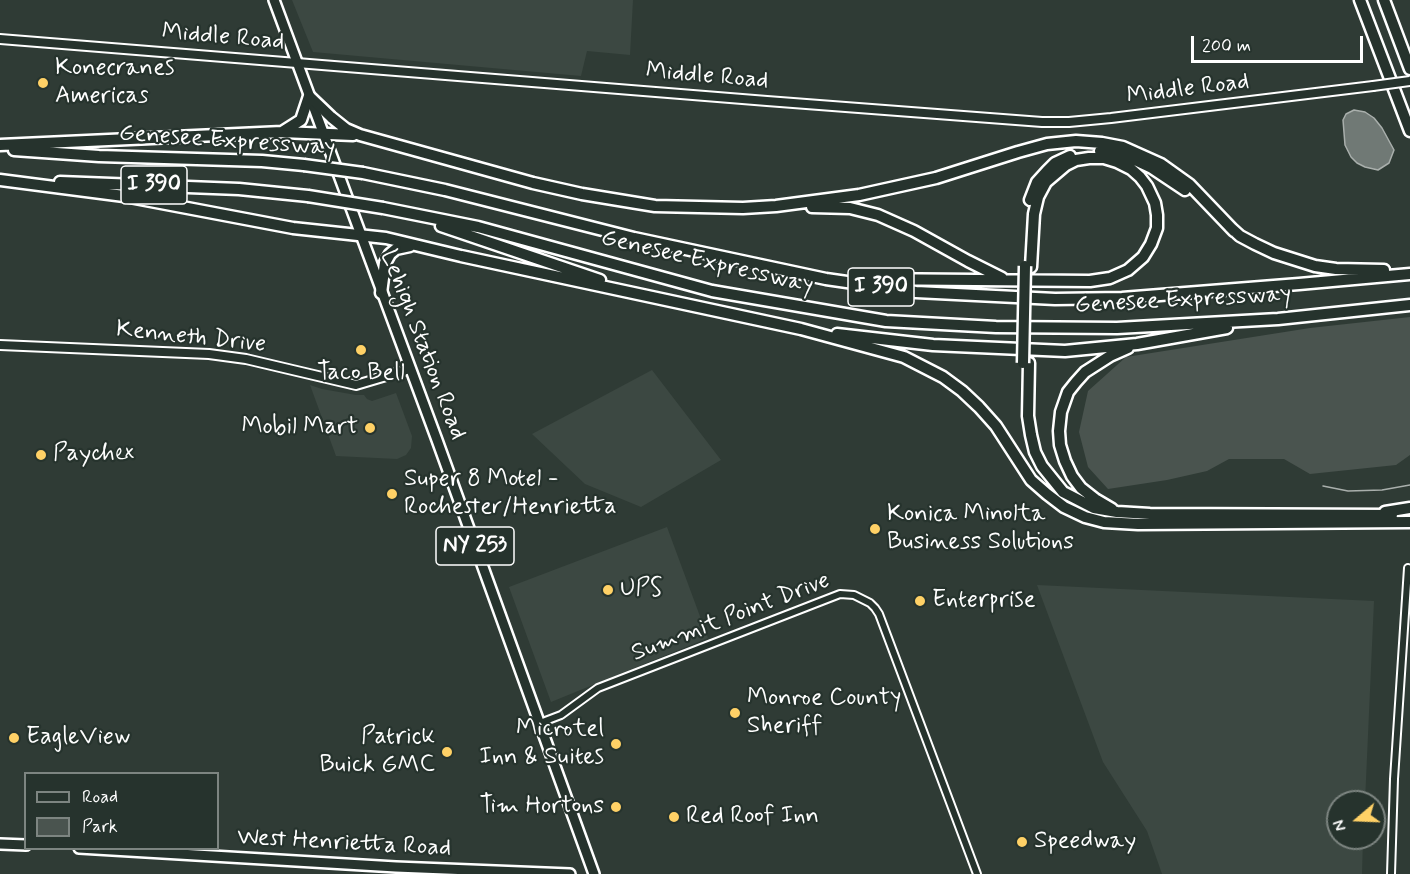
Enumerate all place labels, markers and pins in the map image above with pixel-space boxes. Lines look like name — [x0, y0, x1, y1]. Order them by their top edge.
place label: Konecranes Americas — [55, 55, 174, 111]
marker: Konecranes Americas — [36, 76, 50, 90]
marker: Taco Bell — [354, 343, 368, 357]
place label: Taco Bell — [317, 360, 405, 388]
place label: Mobil Mart — [242, 414, 358, 442]
marker: Mobil Mart — [363, 421, 377, 435]
place label: Paychex — [53, 441, 134, 469]
marker: Paychex — [34, 448, 48, 462]
place label: Super 8 Motel - Rochester/Henrietta — [404, 466, 617, 522]
marker: Super 8 Motel - Rochester/Henrietta — [385, 487, 399, 501]
place label: Konica Minolta Business Solutions — [887, 501, 1074, 557]
marker: Konica Minolta Business Solutions — [868, 522, 882, 536]
place label: UPS — [620, 576, 662, 604]
marker: UPS — [601, 583, 615, 597]
place label: Enterprise — [932, 587, 1036, 615]
marker: Enterprise — [913, 594, 927, 608]
place label: Monroe County Sheriff — [747, 685, 901, 741]
marker: Monroe County Sheriff — [728, 706, 742, 720]
place label: Microtel Inn & Suites — [479, 716, 604, 772]
place label: EagleView — [26, 724, 130, 752]
place label: Patrick Buick GMC — [320, 724, 435, 780]
marker: EagleView — [7, 731, 21, 745]
marker: Microtel Inn & Suites — [609, 737, 623, 751]
marker: Patrick Buick GMC — [440, 745, 454, 759]
place label: Tim Hortons — [480, 793, 604, 821]
marker: Tim Hortons — [609, 800, 623, 814]
place label: Red Roof Inn — [686, 803, 819, 831]
marker: Red Roof Inn — [667, 810, 681, 824]
place label: Speedway — [1034, 828, 1136, 856]
marker: Speedway — [1015, 835, 1029, 849]

